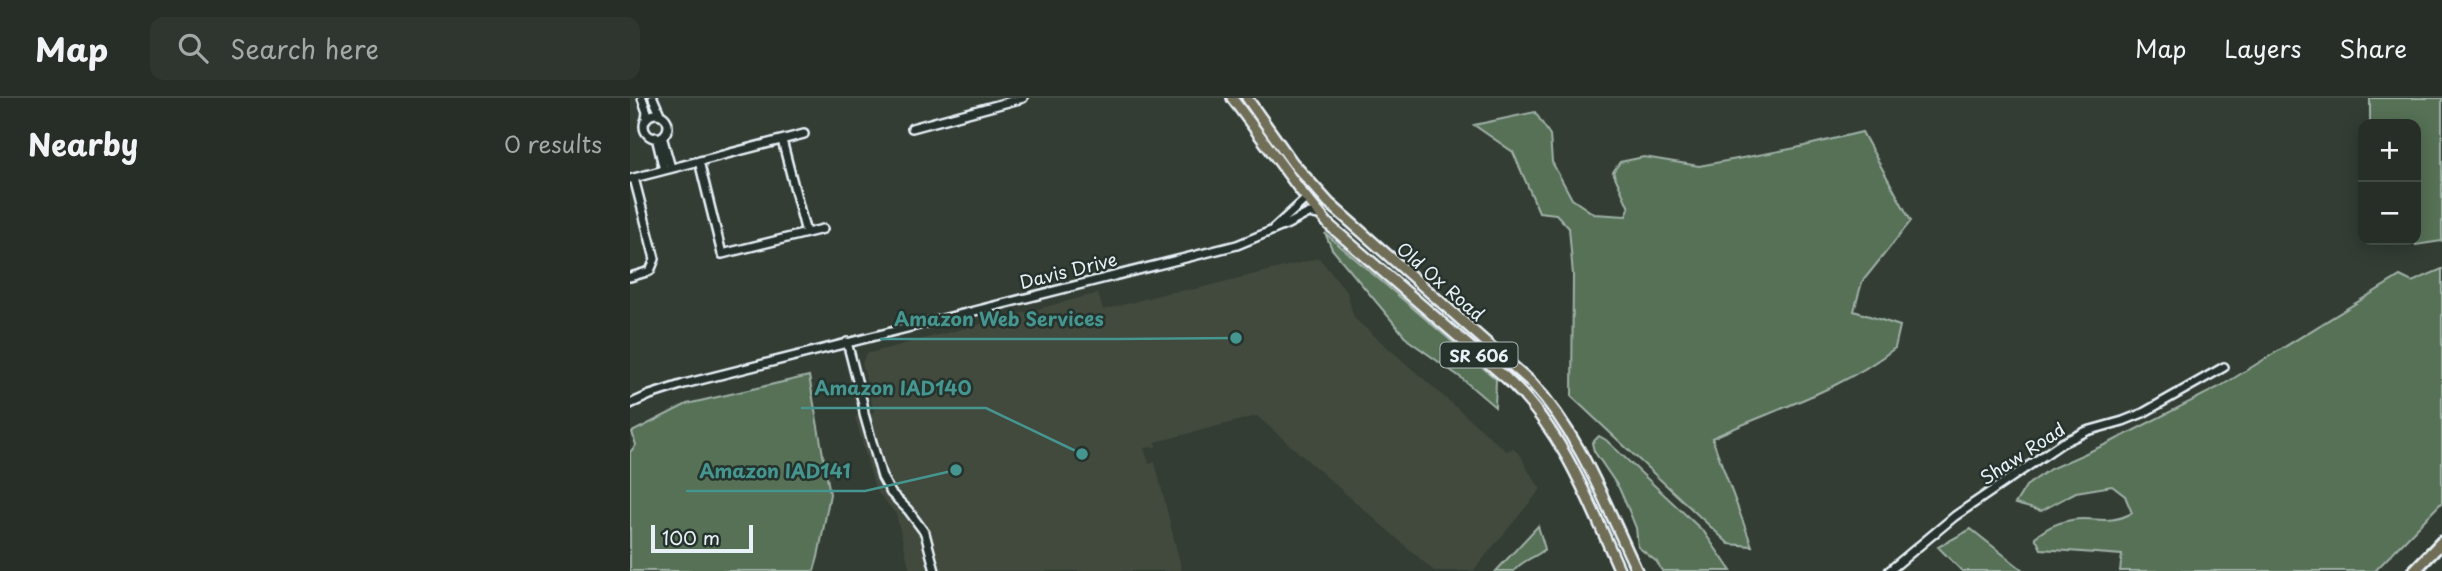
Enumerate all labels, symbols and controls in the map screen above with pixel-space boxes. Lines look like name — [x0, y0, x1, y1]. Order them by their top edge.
search box — [150, 17, 640, 80]
text: Map — [35, 23, 108, 73]
icon: search — [174, 29, 212, 67]
text: Search here — [230, 29, 379, 68]
text: Map — [2135, 30, 2186, 66]
text: Layers — [2224, 30, 2301, 66]
text: Share — [2339, 30, 2407, 66]
map controls — [2358, 119, 2421, 245]
button: + — [2358, 119, 2421, 182]
text: Nearby — [28, 121, 138, 166]
text: 0 results — [504, 126, 602, 161]
button: − — [2358, 182, 2421, 245]
street label: Old Ox Road — [1391, 235, 1491, 327]
street label: Davis Drive — [1016, 245, 1120, 295]
callout: Amazon Web Services — [880, 299, 1118, 339]
text: Amazon Web Services — [894, 304, 1104, 332]
road number: SR 606 — [1440, 342, 1518, 368]
callout: Amazon IAD140 — [801, 368, 986, 408]
text: Amazon IAD140 — [815, 373, 971, 401]
street label: Shaw Road — [1974, 415, 2070, 491]
callout: Amazon IAD141 — [686, 451, 865, 491]
text: Amazon IAD141 — [700, 456, 850, 484]
scale bar — [651, 522, 752, 554]
text: 100 m — [662, 523, 720, 551]

